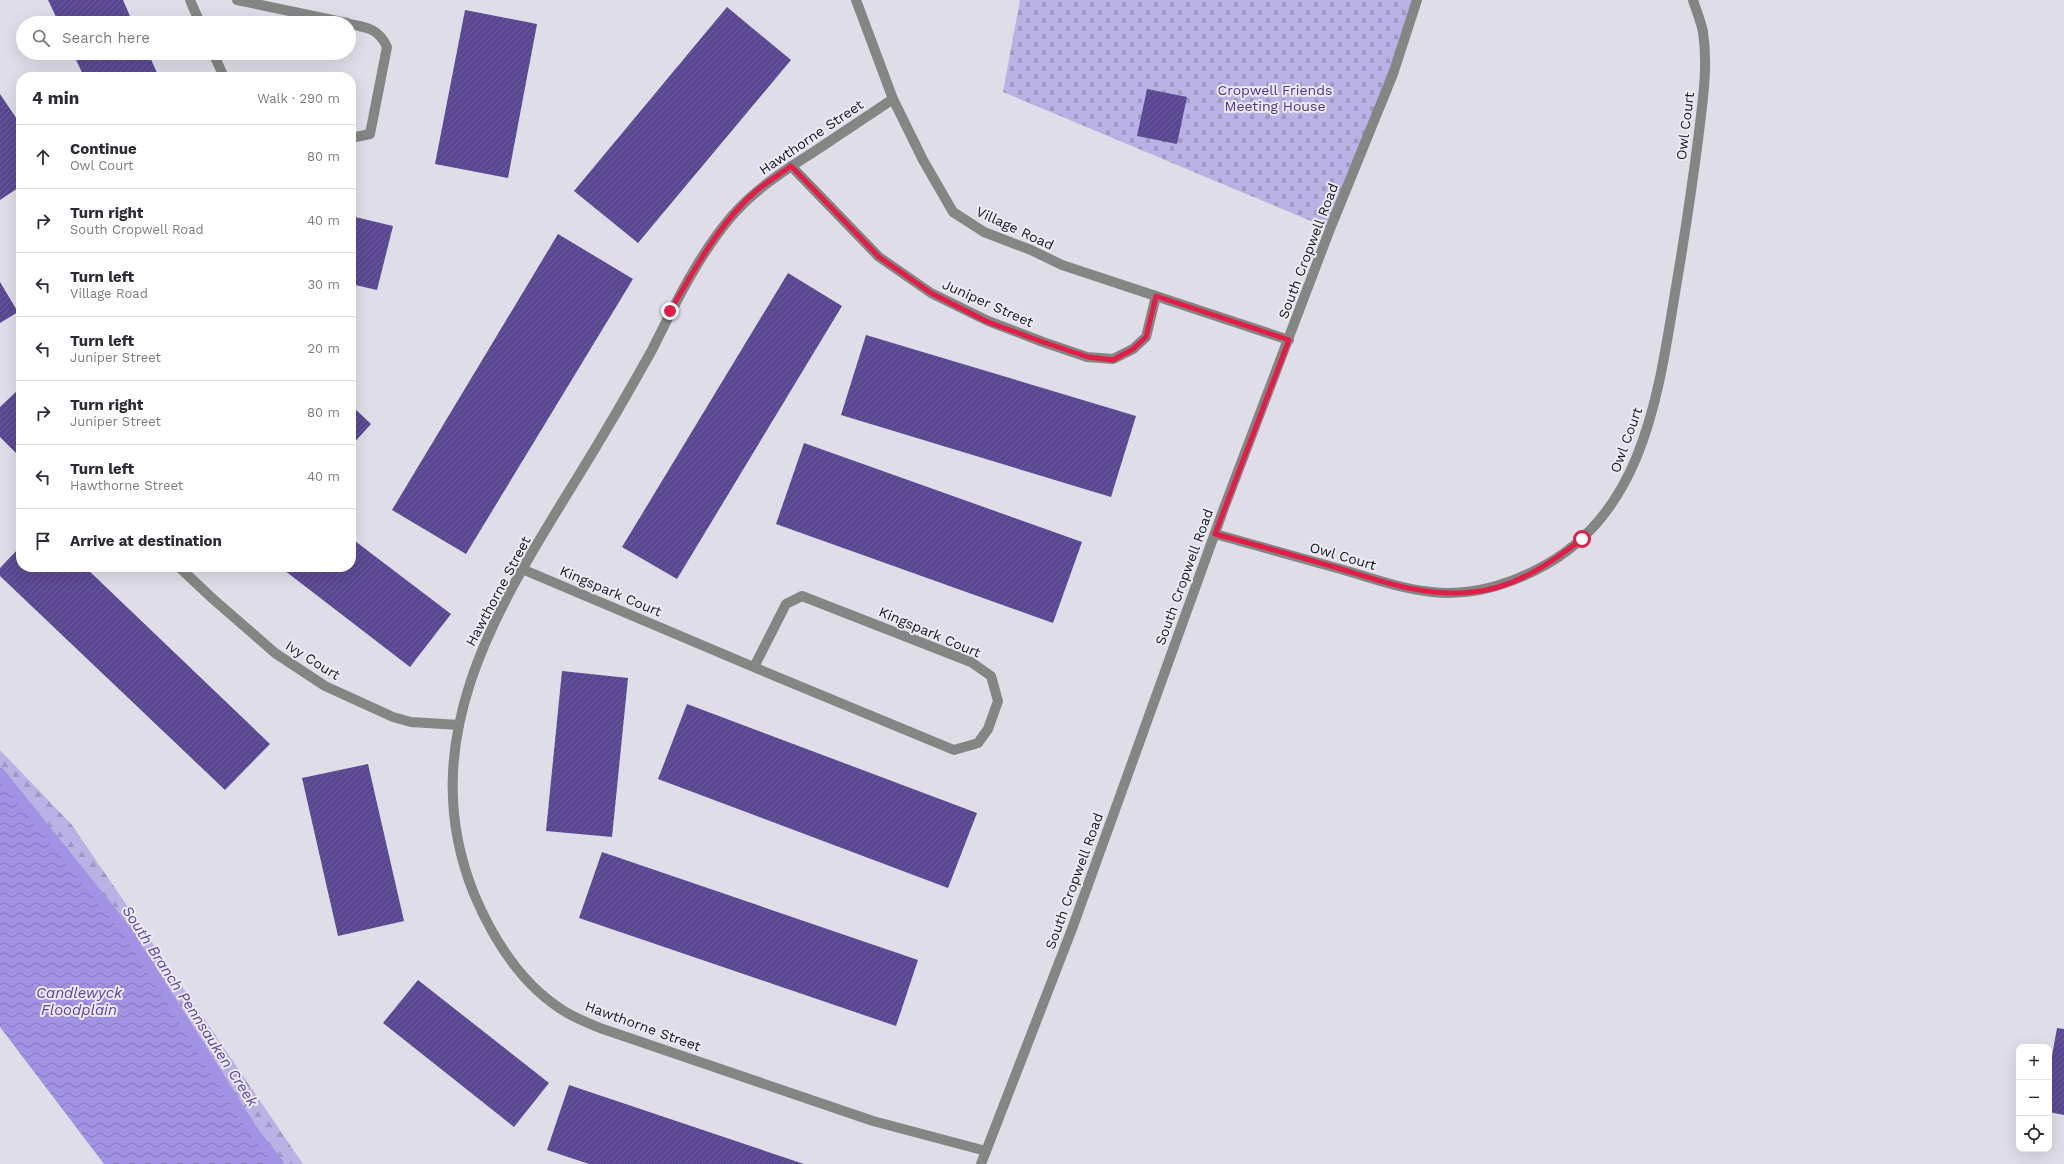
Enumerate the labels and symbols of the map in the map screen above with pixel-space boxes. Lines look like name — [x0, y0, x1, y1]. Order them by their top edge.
park label: Cropwell Friends Meeting House — [1218, 82, 1332, 114]
street label: Owl Court — [1673, 91, 1697, 161]
street label: Hawthorne Street — [756, 96, 866, 178]
street label: South Cropwell Road — [1275, 181, 1341, 321]
street label: Village Road — [974, 203, 1056, 253]
street label: Juniper Street — [940, 276, 1036, 330]
route end — [661, 302, 679, 320]
street label: Owl Court — [1607, 405, 1645, 475]
street label: South Cropwell Road — [1152, 507, 1216, 647]
route start — [1573, 530, 1591, 548]
street label: Hawthorne Street — [462, 533, 534, 649]
street label: Owl Court — [1308, 539, 1378, 573]
street label: Kingspark Court — [558, 562, 664, 620]
street label: Kingspark Court — [877, 603, 983, 661]
street label: Ivy Court — [283, 637, 343, 683]
street label: South Cropwell Road — [1042, 811, 1106, 951]
water label: South Branch Pennsauken Creek — [118, 902, 262, 1110]
water label: Candlewyck Floodplain — [36, 984, 123, 1019]
street label: Hawthorne Street — [583, 998, 703, 1054]

